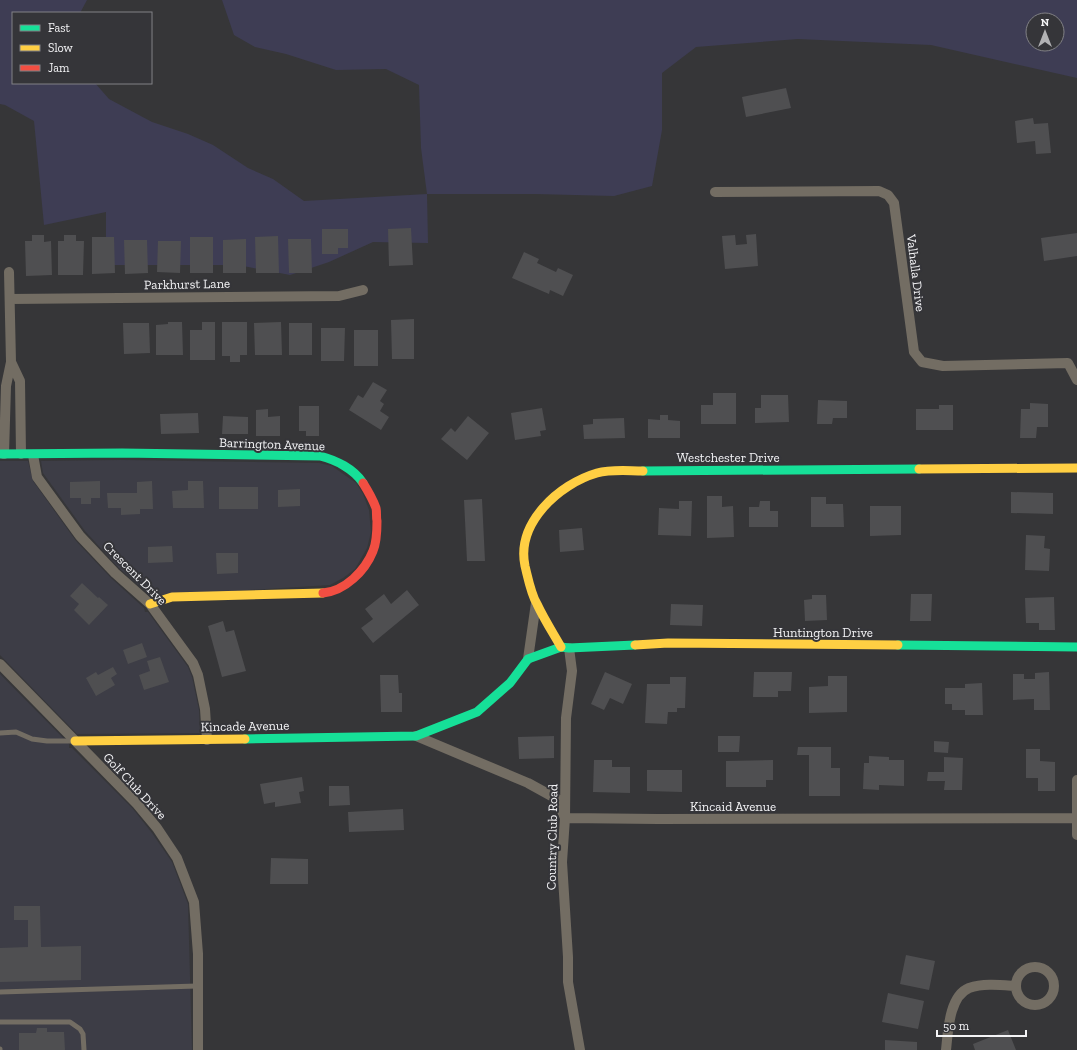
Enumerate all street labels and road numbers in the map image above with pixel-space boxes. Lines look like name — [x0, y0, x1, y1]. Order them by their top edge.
street label: Valhalla Drive — [904, 233, 928, 312]
street label: Parkhurst Lane — [144, 276, 230, 292]
street label: Barrington Avenue — [219, 435, 325, 453]
street label: Westchester Drive — [677, 450, 780, 465]
street label: Crescent Drive — [100, 538, 170, 608]
street label: Huntington Drive — [773, 625, 873, 640]
street label: Kincade Avenue — [201, 718, 289, 734]
street label: Golf Club Drive — [100, 749, 170, 823]
street label: Country Club Road — [544, 784, 560, 890]
street label: Kincaid Avenue — [690, 799, 776, 814]

